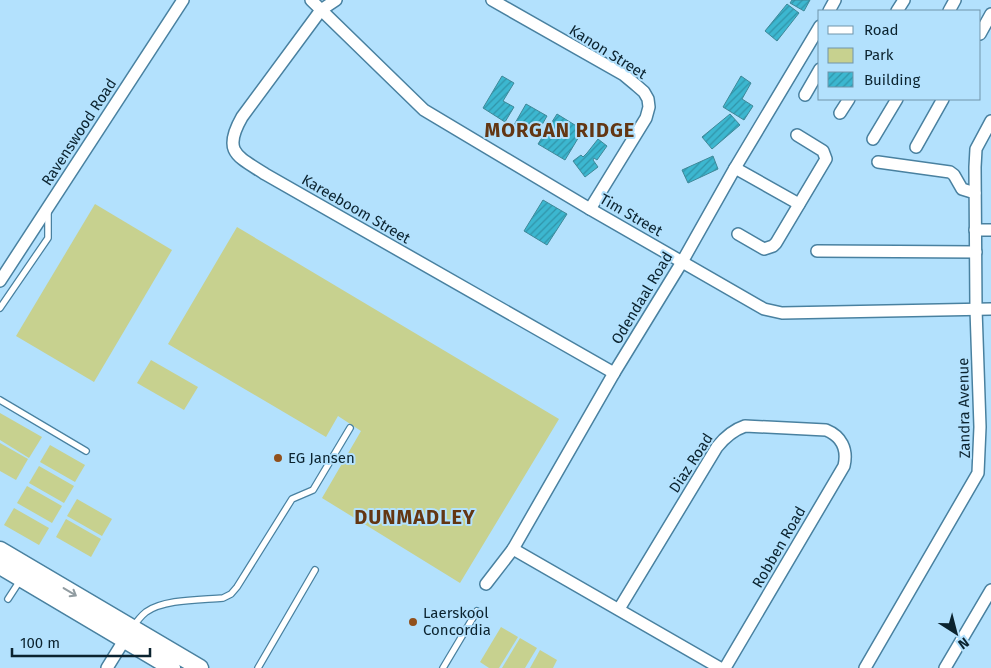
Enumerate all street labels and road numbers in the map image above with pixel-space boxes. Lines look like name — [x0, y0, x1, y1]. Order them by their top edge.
street label: Kanon Street — [566, 21, 651, 83]
street label: Ravenswood Road — [38, 75, 120, 189]
street label: Kareeboom Street — [298, 171, 414, 248]
street label: Tim Street — [596, 190, 666, 240]
street label: Odendaal Road — [607, 249, 677, 347]
street label: Zandra Avenue — [954, 357, 974, 459]
street label: Diaz Road — [665, 430, 717, 496]
street label: Robben Road — [748, 503, 810, 591]

